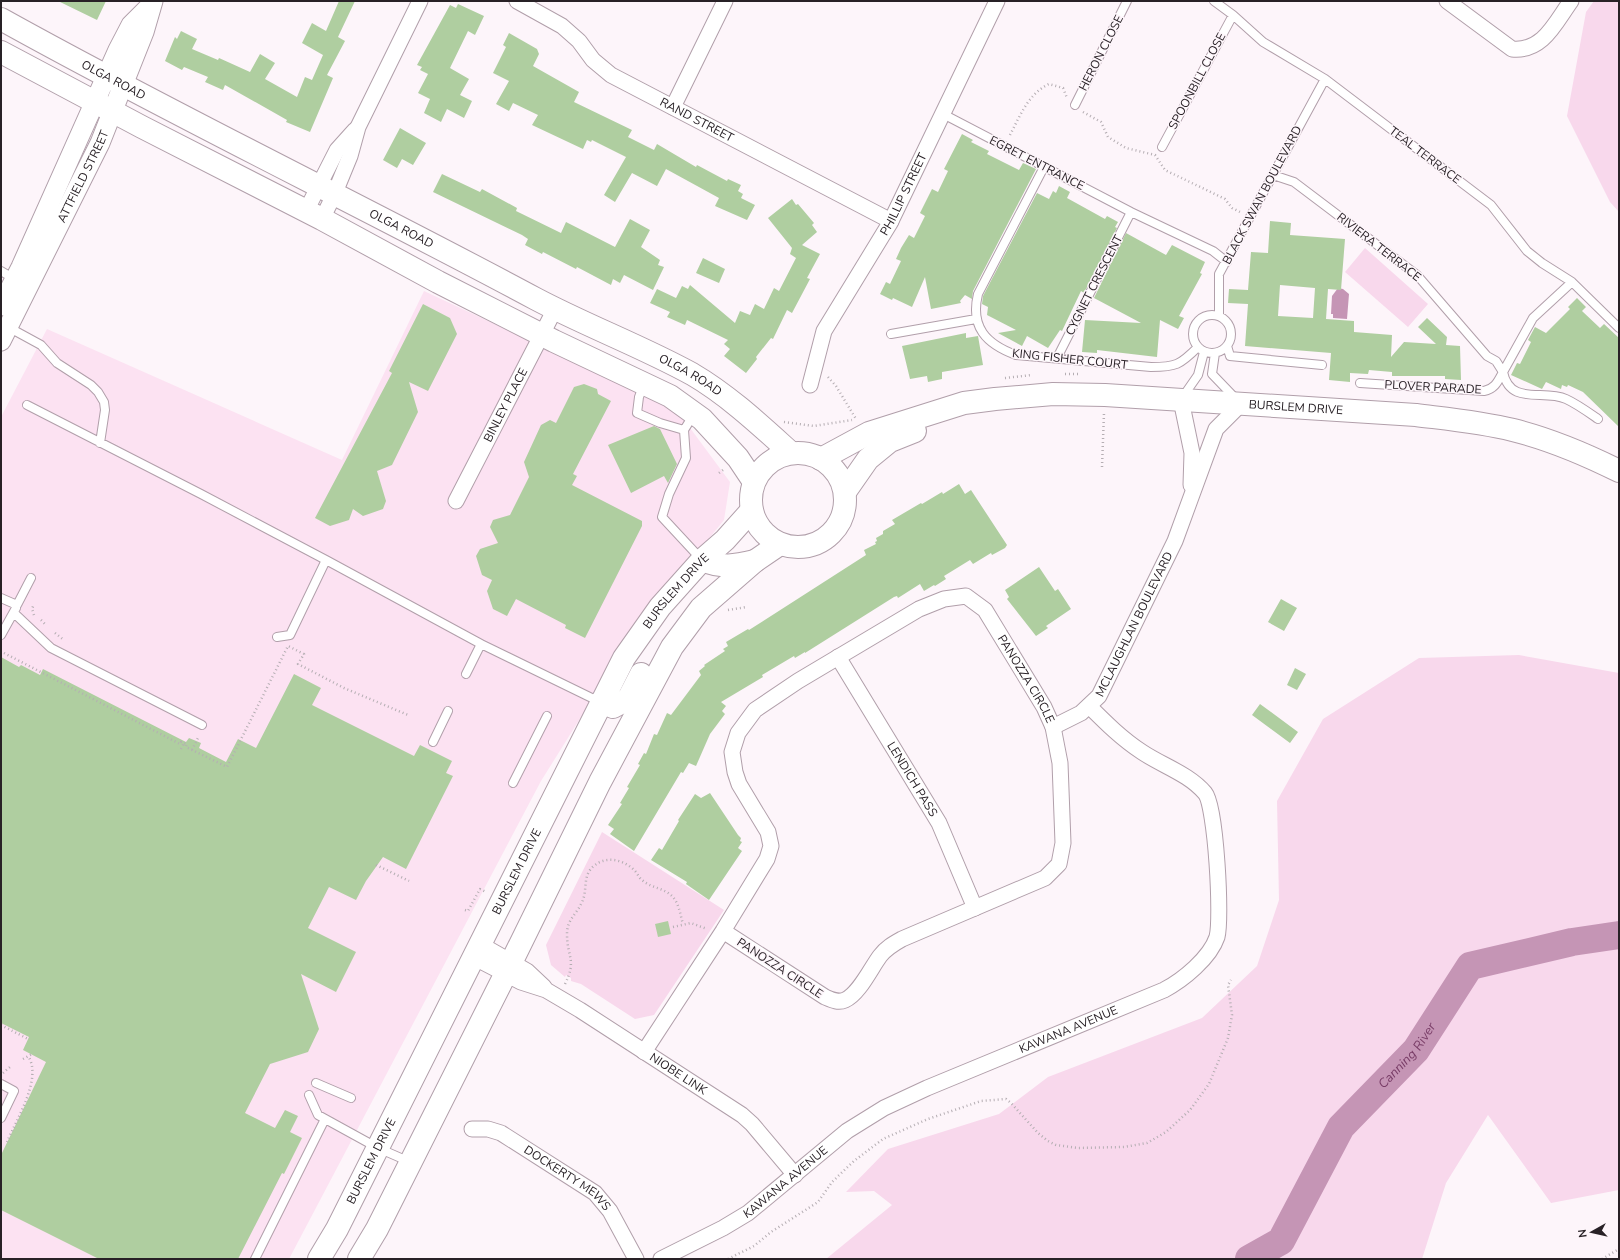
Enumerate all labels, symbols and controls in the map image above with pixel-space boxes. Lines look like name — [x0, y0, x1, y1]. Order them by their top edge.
street label: HERON CLOSE — [1075, 12, 1127, 94]
street label: SPOONBILL CLOSE — [1165, 30, 1229, 132]
street label: OLGA ROAD — [79, 56, 149, 104]
street label: RAND STREET — [657, 94, 737, 146]
street label: BLACK SWAN BOULEVARD — [1219, 123, 1305, 267]
street label: TEAL TERRACE — [1386, 123, 1464, 187]
street label: ATTFIELD STREET — [54, 127, 113, 225]
street label: EGRET ENTRANCE — [987, 132, 1087, 194]
street label: PHILLIP STREET — [876, 150, 931, 239]
street label: OLGA ROAD — [366, 205, 437, 252]
street label: RIVIERA TERRACE — [1333, 209, 1425, 285]
street label: CYGNET CRESCENT — [1062, 231, 1127, 338]
street label: KING FISHER COURT — [1011, 345, 1129, 373]
street label: OLGA ROAD — [656, 350, 725, 399]
street label: BINLEY PLACE — [480, 365, 531, 445]
street label: PLOVER PARADE — [1384, 376, 1482, 398]
street label: BURSLEM DRIVE — [1248, 396, 1344, 418]
street label: MCLAUGHLAN BOULEVARD — [1092, 549, 1177, 699]
street label: BURSLEM DRIVE — [639, 550, 712, 632]
street label: PANOZZA CIRCLE — [994, 632, 1058, 726]
street label: LENDICH PASS — [883, 739, 941, 820]
street label: BURSLEM DRIVE — [488, 826, 545, 917]
street label: PANOZZA CIRCLE — [734, 934, 826, 1002]
street label: KAWANA AVENUE — [1017, 1002, 1120, 1057]
water label: Canning River — [1374, 1019, 1440, 1093]
street label: NIOBE LINK — [647, 1049, 711, 1099]
street label: BURSLEM DRIVE — [343, 1115, 400, 1207]
street label: DOCKERTY MEWS — [521, 1142, 614, 1214]
street label: KAWANA AVENUE — [740, 1142, 831, 1222]
north arrow — [1572, 1212, 1612, 1252]
text: N — [1575, 1228, 1591, 1238]

